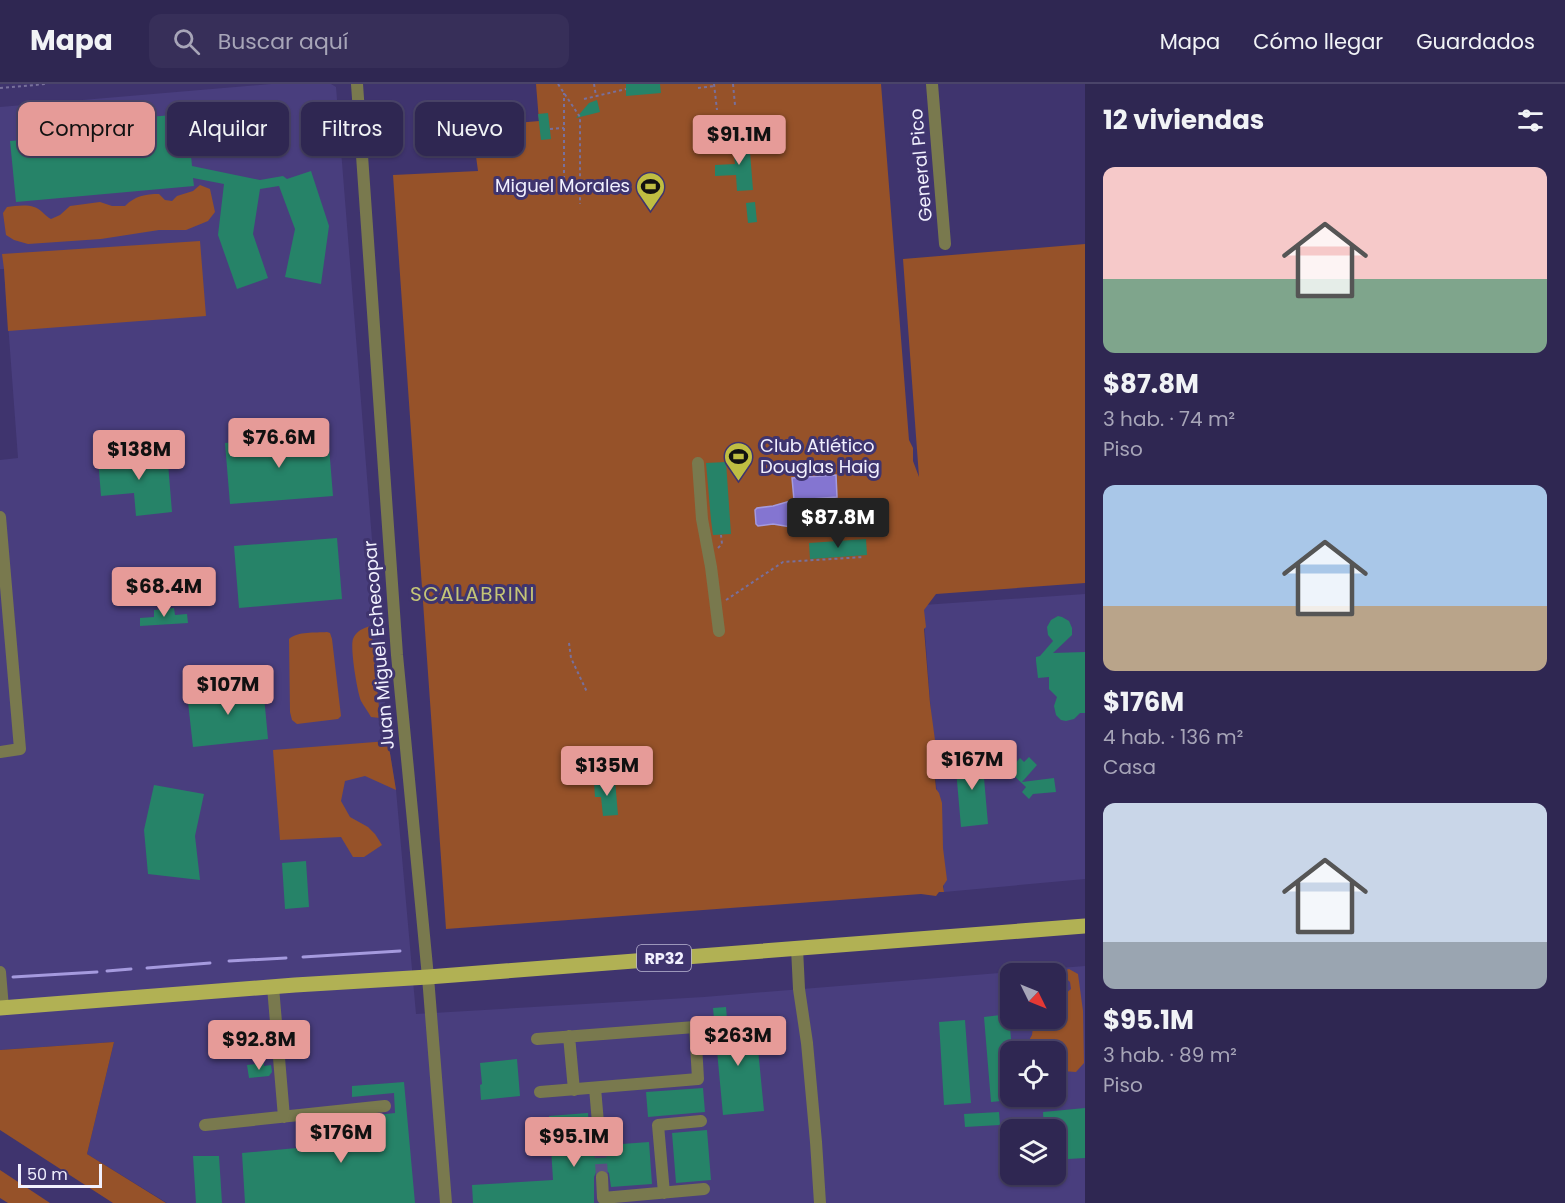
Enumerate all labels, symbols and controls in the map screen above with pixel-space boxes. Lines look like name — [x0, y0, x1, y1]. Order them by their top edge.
search box — [149, 14, 569, 68]
text: Mapa — [30, 21, 113, 60]
icon: search — [170, 25, 203, 58]
text: Buscar aquí — [218, 26, 348, 57]
text: Mapa — [1160, 27, 1220, 56]
text: Cómo llegar — [1253, 27, 1383, 56]
text: Guardados — [1416, 27, 1535, 56]
chip: Comprar — [18, 102, 155, 156]
chip: Alquilar — [167, 102, 289, 156]
chip: Filtros — [301, 102, 403, 156]
chip: Nuevo — [415, 102, 524, 156]
text: 12 viviendas — [1103, 102, 1264, 138]
icon: filters — [1514, 104, 1547, 137]
street label: General Pico — [903, 108, 938, 223]
pin: $91.1M — [690, 115, 788, 166]
text: $91.1M — [707, 120, 771, 148]
sports icon: Miguel Morales — [635, 170, 667, 212]
place label: Miguel Morales — [495, 173, 630, 198]
icon: home — [1271, 206, 1379, 314]
text: $87.8M — [1103, 366, 1199, 402]
text: 3 hab. · 74 m² — [1103, 405, 1235, 433]
pin: $76.6M — [230, 418, 328, 469]
text: $76.6M — [242, 423, 316, 451]
pin: $138M — [97, 430, 181, 481]
place label: Club Atlético Douglas Haig — [760, 433, 880, 479]
text: $138M — [107, 435, 171, 463]
text: Piso — [1103, 435, 1143, 463]
sports icon: Club Atlético Douglas Haig — [723, 440, 755, 482]
pin: $87.8M — [789, 498, 887, 549]
text: $87.8M — [801, 503, 875, 531]
icon: home — [1271, 524, 1379, 632]
street label: Juan Miguel Echecopar — [357, 539, 400, 751]
pin: $68.4M — [115, 567, 213, 618]
text: $68.4M — [126, 572, 202, 600]
district label: SCALABRINI — [410, 580, 536, 608]
pin: $107M — [186, 665, 270, 716]
text: $107M — [197, 670, 259, 698]
text: $176M — [1103, 684, 1184, 720]
text: 4 hab. · 136 m² — [1103, 723, 1243, 751]
pin: $167M — [930, 740, 1014, 791]
text: $167M — [941, 745, 1003, 773]
pin: $135M — [565, 746, 649, 797]
text: $135M — [575, 751, 639, 779]
text: Casa — [1103, 753, 1156, 781]
icon: home — [1271, 842, 1379, 950]
road number: RP32 — [637, 945, 691, 971]
north arrow — [1000, 963, 1066, 1029]
map controls — [1000, 963, 1066, 1185]
text: $95.1M — [1103, 1002, 1194, 1038]
pin: $263M — [696, 1016, 780, 1067]
pin: $92.8M — [210, 1020, 308, 1071]
text: $263M — [704, 1021, 772, 1049]
text: $92.8M — [222, 1025, 296, 1053]
button: locate — [1000, 1041, 1066, 1107]
text: 3 hab. · 89 m² — [1103, 1041, 1237, 1069]
text: Piso — [1103, 1071, 1143, 1099]
pin: $176M — [299, 1113, 383, 1164]
pin: $95.1M — [525, 1117, 623, 1168]
text: $176M — [310, 1118, 372, 1146]
button: layers — [1000, 1119, 1066, 1185]
text: $95.1M — [539, 1122, 609, 1150]
scale bar — [18, 1161, 102, 1188]
text: 50 m — [27, 1163, 68, 1186]

